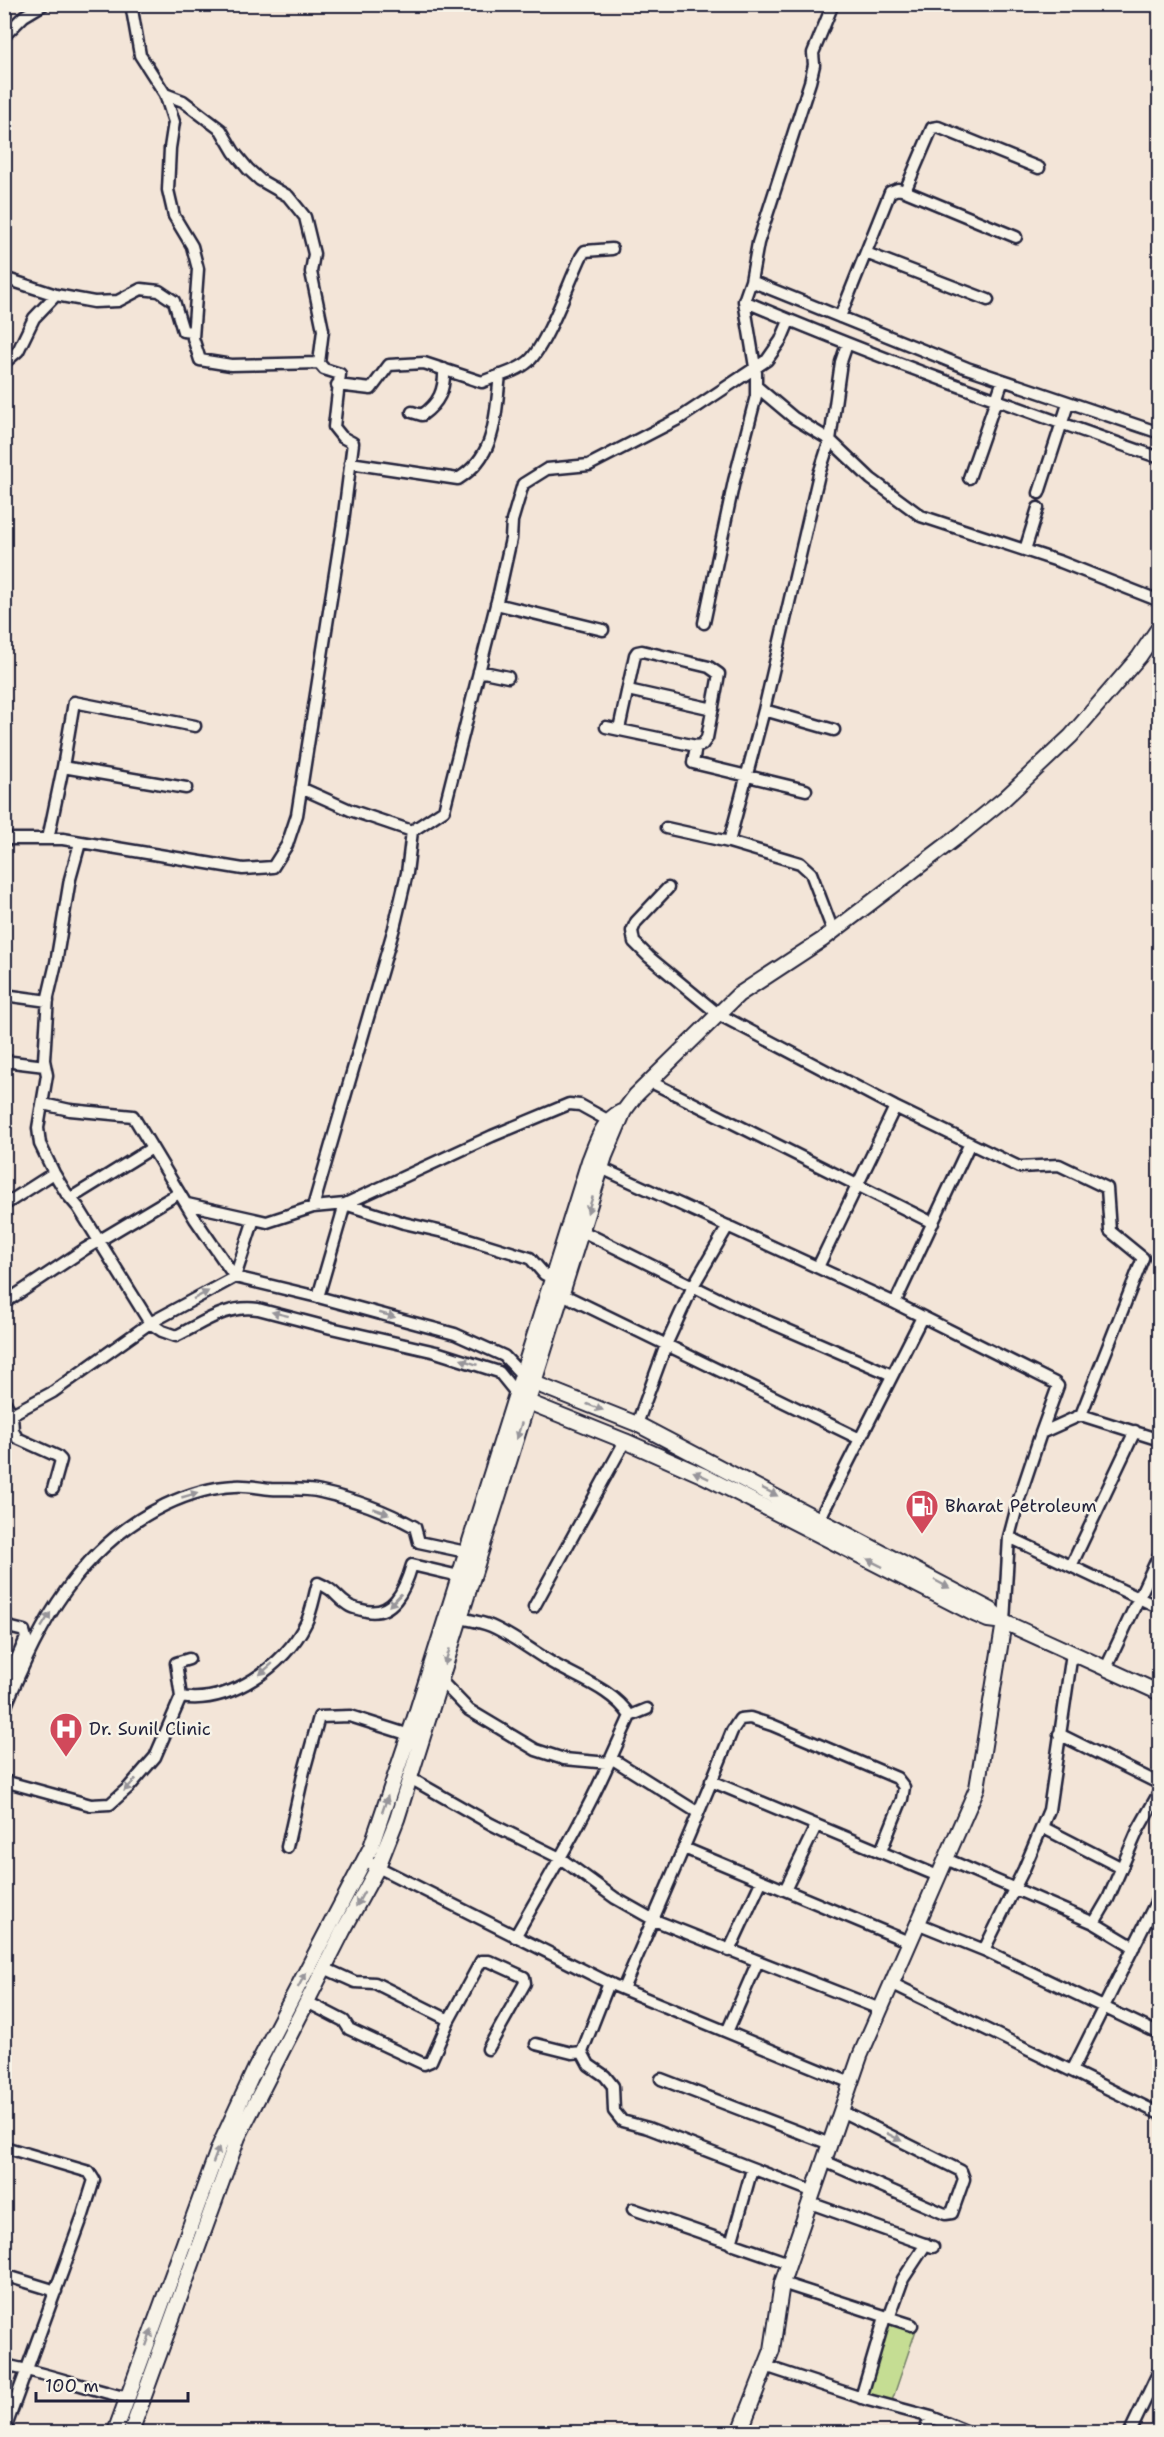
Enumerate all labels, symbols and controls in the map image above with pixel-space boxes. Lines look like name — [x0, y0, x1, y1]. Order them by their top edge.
one-way arrow — [584, 1196, 594, 1214]
one-way arrow — [193, 1290, 210, 1300]
one-way arrow — [271, 1309, 289, 1319]
one-way arrow — [378, 1311, 396, 1320]
one-way arrow — [460, 1357, 478, 1366]
one-way arrow — [586, 1402, 604, 1412]
one-way arrow — [513, 1422, 523, 1440]
one-way arrow — [693, 1471, 710, 1480]
one-way arrow — [761, 1487, 778, 1497]
fuel station icon: Bharat Petroleum — [904, 1488, 940, 1535]
one-way arrow — [181, 1490, 199, 1500]
place label: Bharat Petroleum — [945, 1494, 1097, 1518]
one-way arrow — [372, 1506, 390, 1516]
one-way arrow — [867, 1558, 884, 1568]
one-way arrow — [934, 1579, 951, 1589]
one-way arrow — [389, 1592, 403, 1606]
one-way arrow — [41, 1612, 52, 1628]
one-way arrow — [442, 1648, 451, 1666]
one-way arrow — [258, 1662, 273, 1676]
hospital icon: Dr. Sunil Clinic — [48, 1711, 84, 1758]
place label: Dr. Sunil Clinic — [89, 1717, 211, 1741]
one-way arrow — [123, 1777, 137, 1792]
one-way arrow — [381, 1795, 391, 1813]
one-way arrow — [356, 1891, 366, 1908]
one-way arrow — [297, 1971, 307, 1988]
one-way arrow — [885, 2132, 902, 2141]
one-way arrow — [211, 2145, 221, 2163]
one-way arrow — [145, 2329, 155, 2347]
scale bar — [36, 2365, 188, 2403]
text: 100 m — [45, 2374, 99, 2398]

